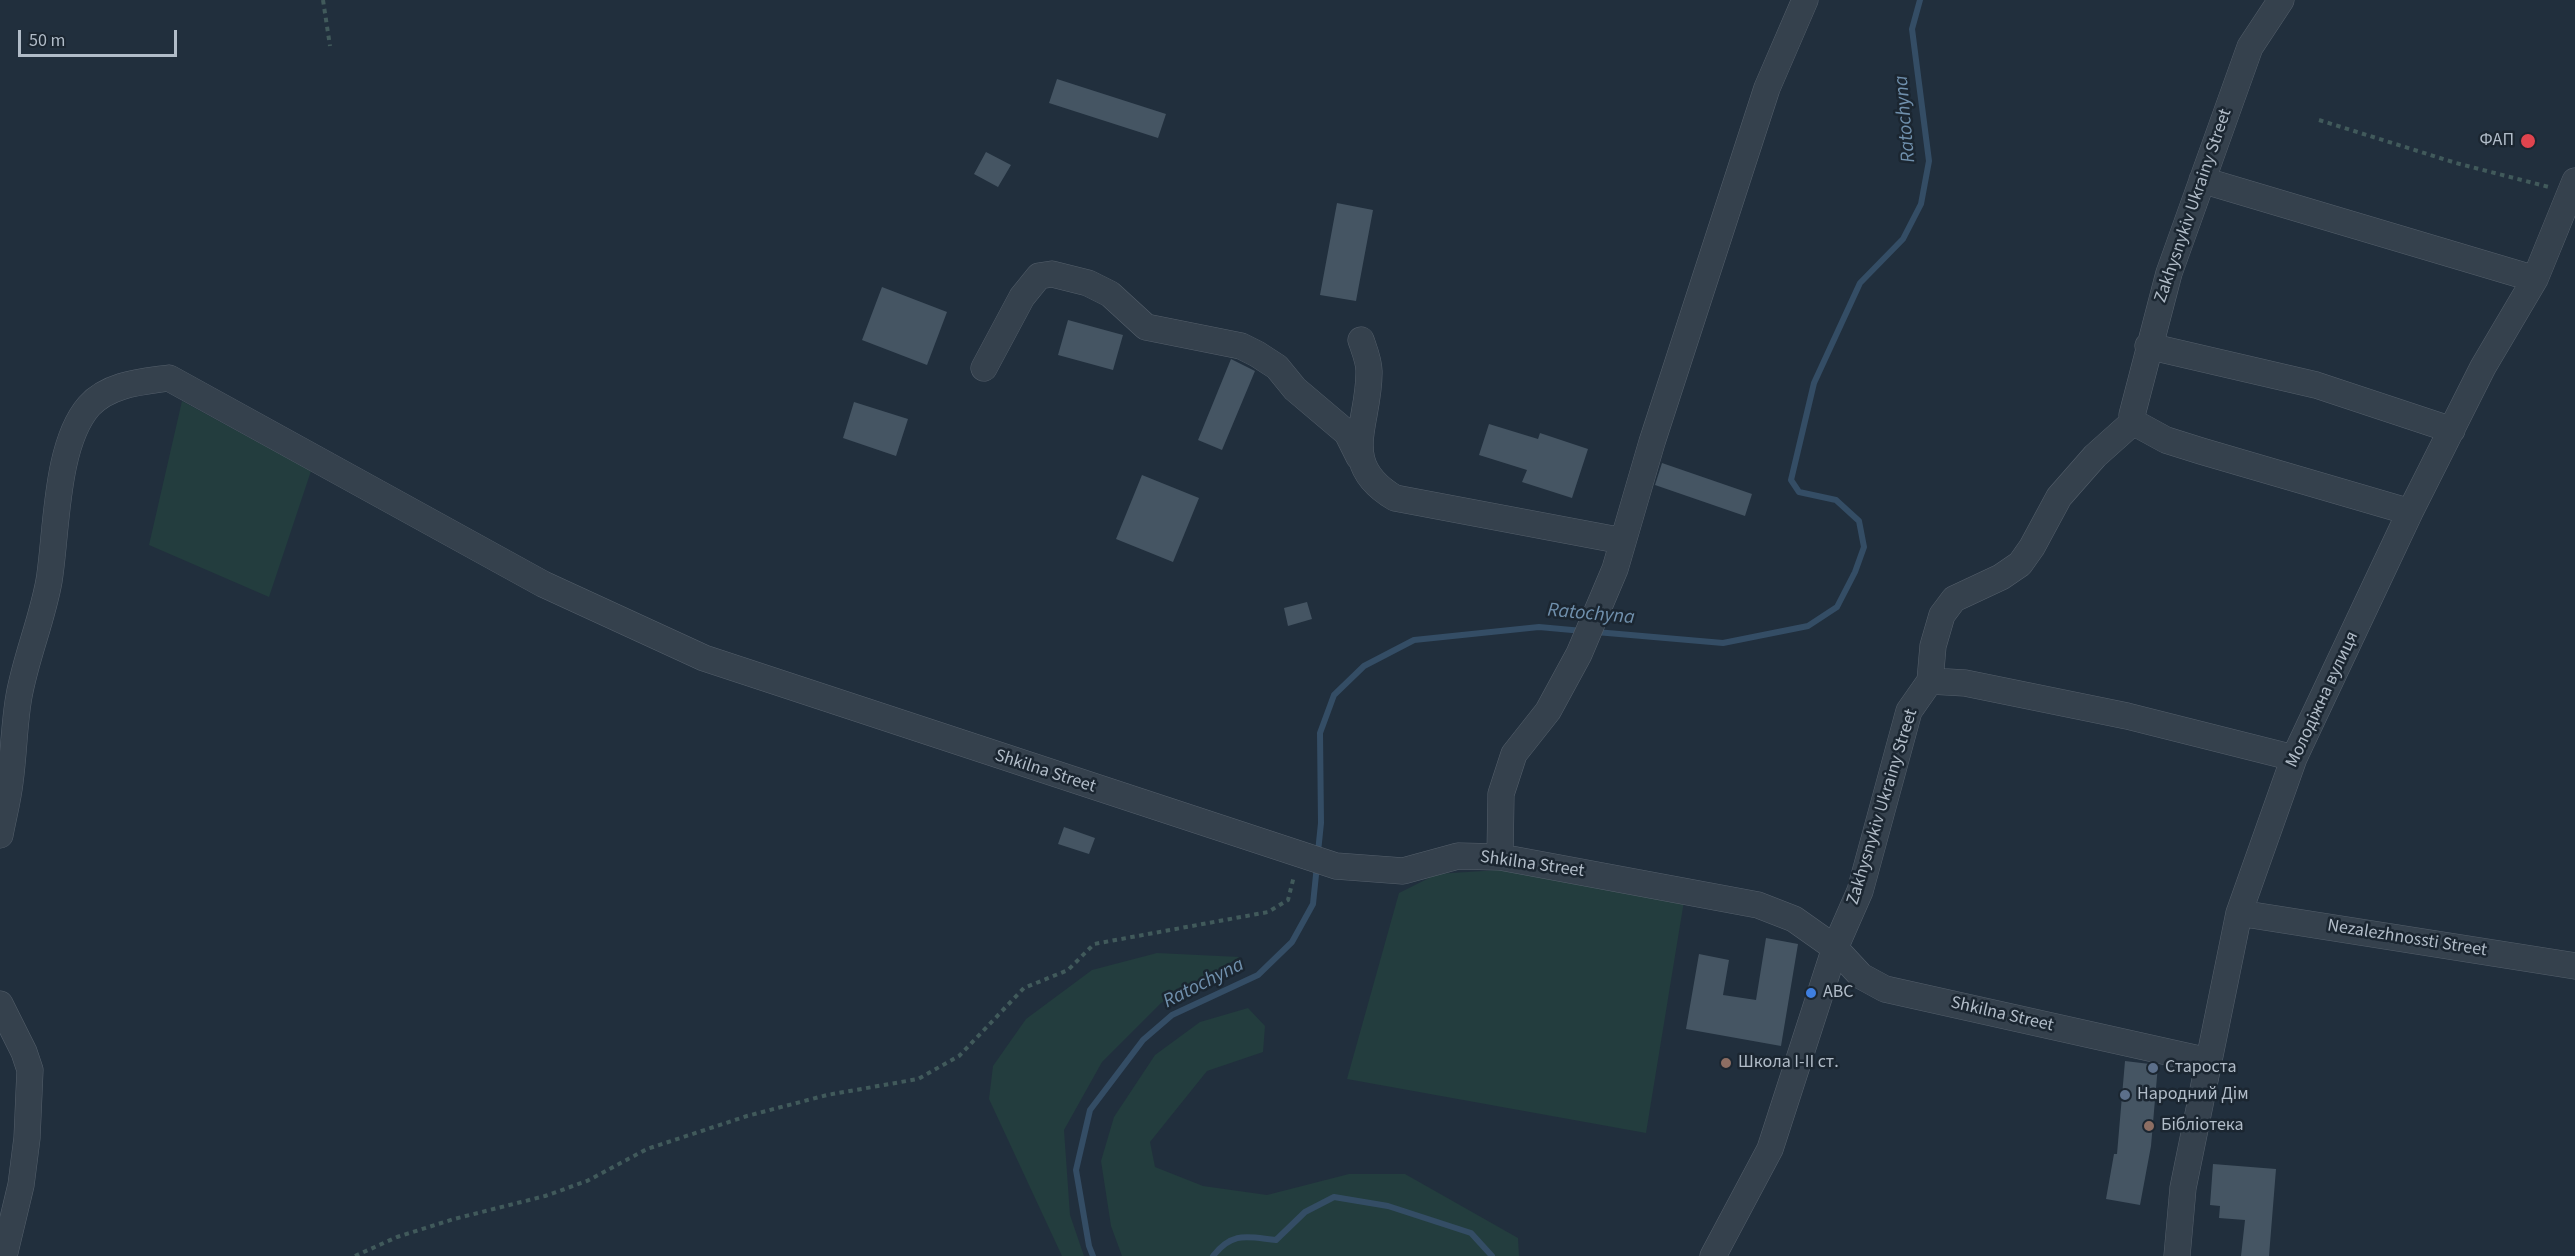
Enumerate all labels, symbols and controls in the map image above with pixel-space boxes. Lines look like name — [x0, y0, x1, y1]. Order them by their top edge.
scale bar — [21, 18, 180, 56]
text: 50 m — [29, 28, 65, 53]
water label: Ratochyna — [1890, 74, 1922, 164]
street label: Zakhysnykiv Ukrainy Street — [2151, 106, 2237, 306]
place label: ФАП — [2480, 130, 2514, 152]
marker: ФАП — [2519, 132, 2537, 150]
water label: Ratochyna — [1546, 599, 1636, 631]
street label: Молодіжна вулиця — [2282, 628, 2364, 772]
street label: Zakhysnykiv Ukrainy Street — [1843, 707, 1923, 907]
street label: Shkilna Street — [992, 746, 1098, 798]
street label: Shkilna Street — [1479, 847, 1585, 883]
street label: Nezalezhnossti Street — [2326, 916, 2488, 962]
water label: Ratochyna — [1160, 953, 1248, 1015]
place label: ABC — [1823, 982, 1854, 1004]
marker: ABC — [1804, 986, 1818, 1000]
street label: Shkilna Street — [1948, 993, 2056, 1037]
place label: Школа І-ІІ ст. — [1738, 1052, 1839, 1074]
marker: Школа І-ІІ ст. — [1719, 1056, 1733, 1070]
place label: Староста — [2165, 1057, 2236, 1079]
marker: Староста — [2146, 1061, 2160, 1075]
place label: Народний Дім — [2137, 1084, 2249, 1106]
marker: Народний Дім — [2118, 1088, 2132, 1102]
place label: Бібліотека — [2161, 1115, 2244, 1137]
marker: Бібліотека — [2142, 1119, 2156, 1133]

